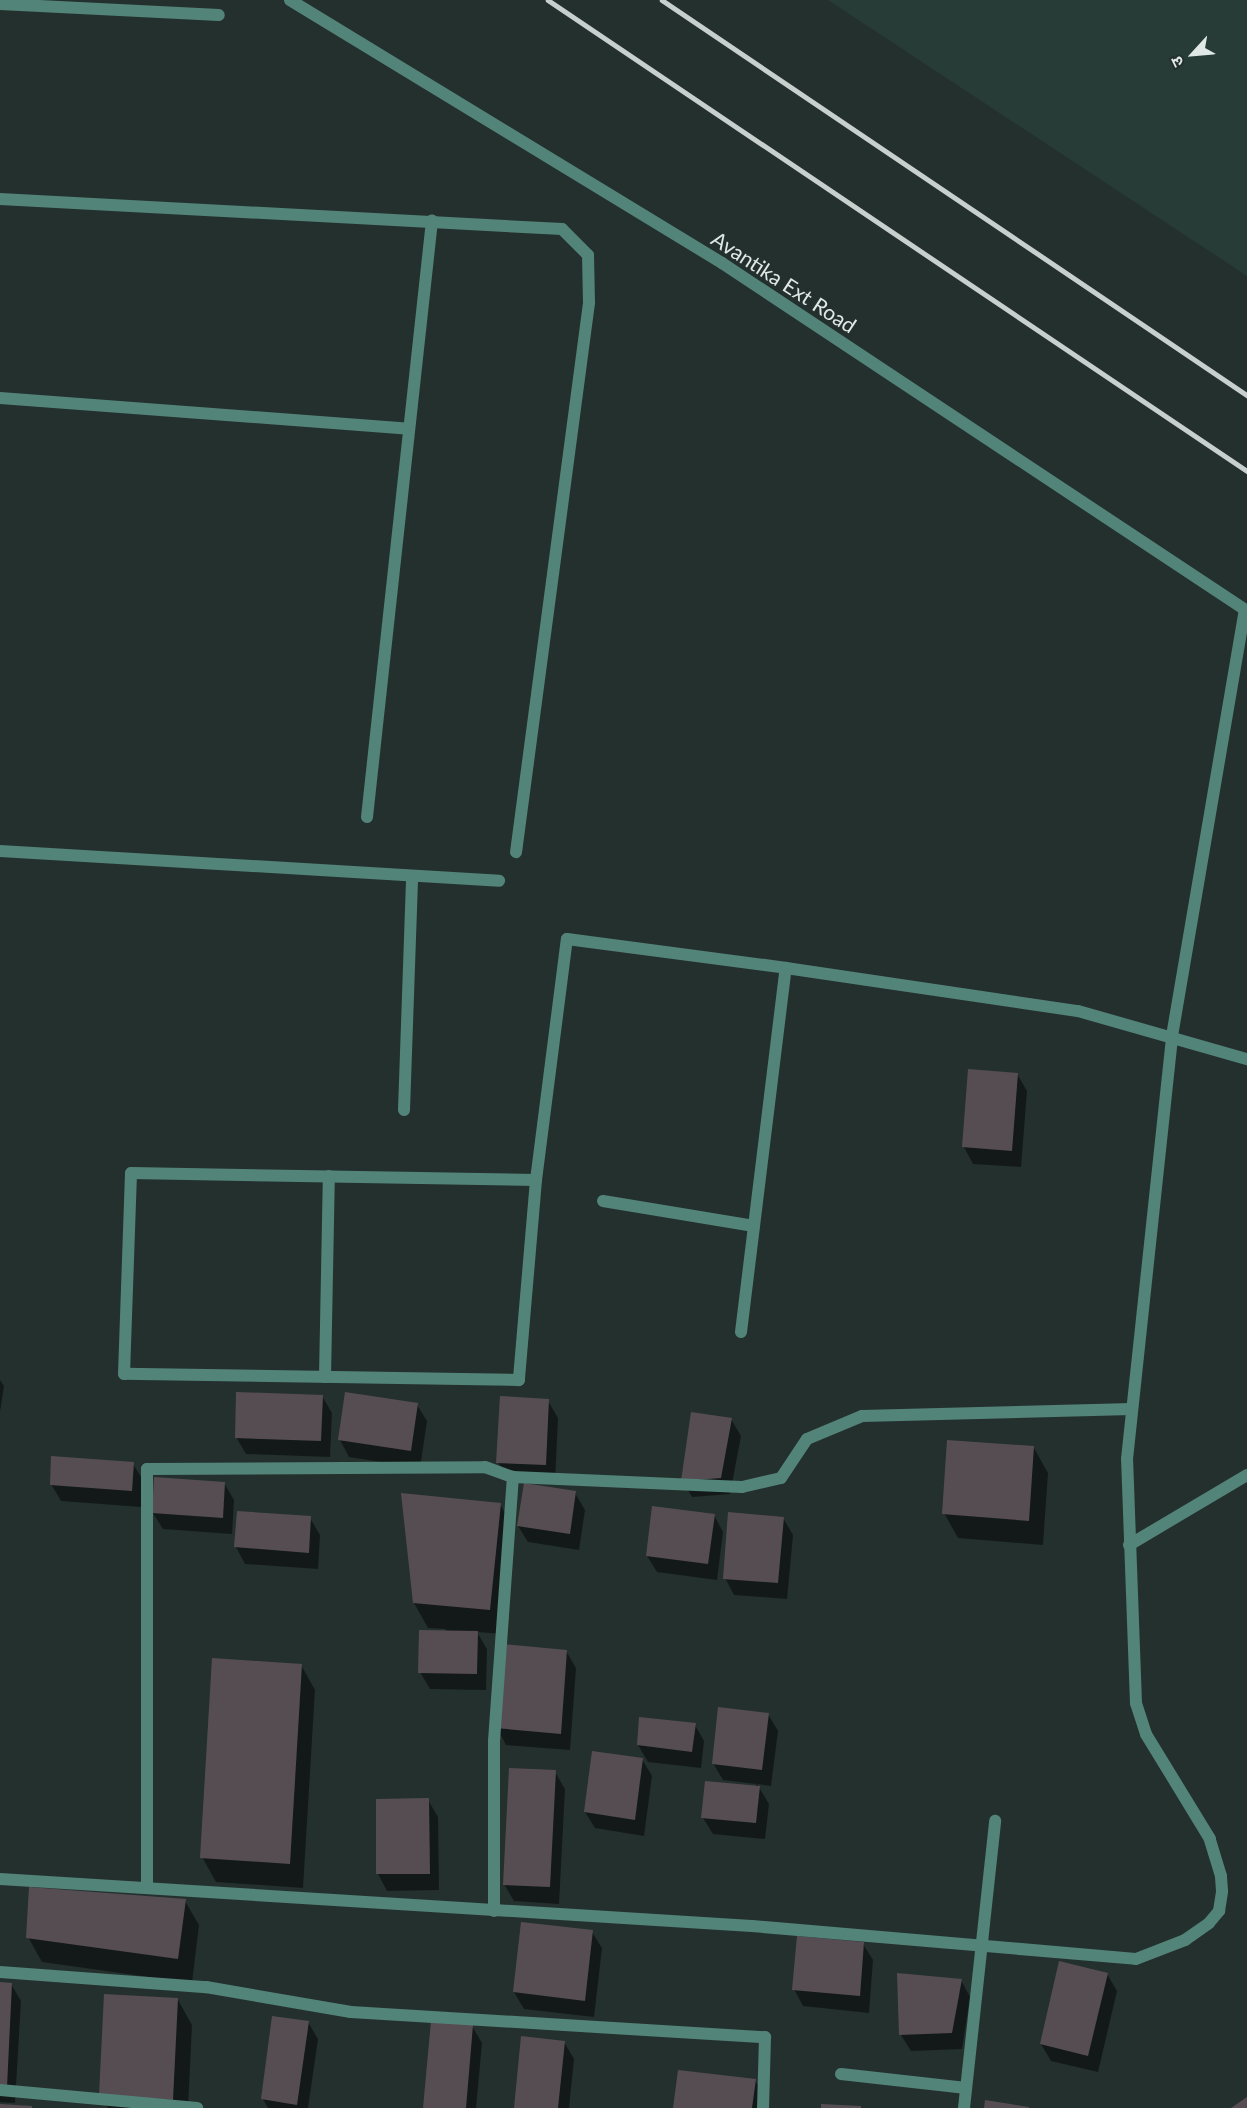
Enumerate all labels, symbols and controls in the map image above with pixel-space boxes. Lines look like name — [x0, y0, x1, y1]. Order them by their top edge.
north arrow — [1163, 24, 1223, 84]
text: उ — [1166, 54, 1187, 70]
street label: Avantika Ext Road — [707, 226, 861, 338]

